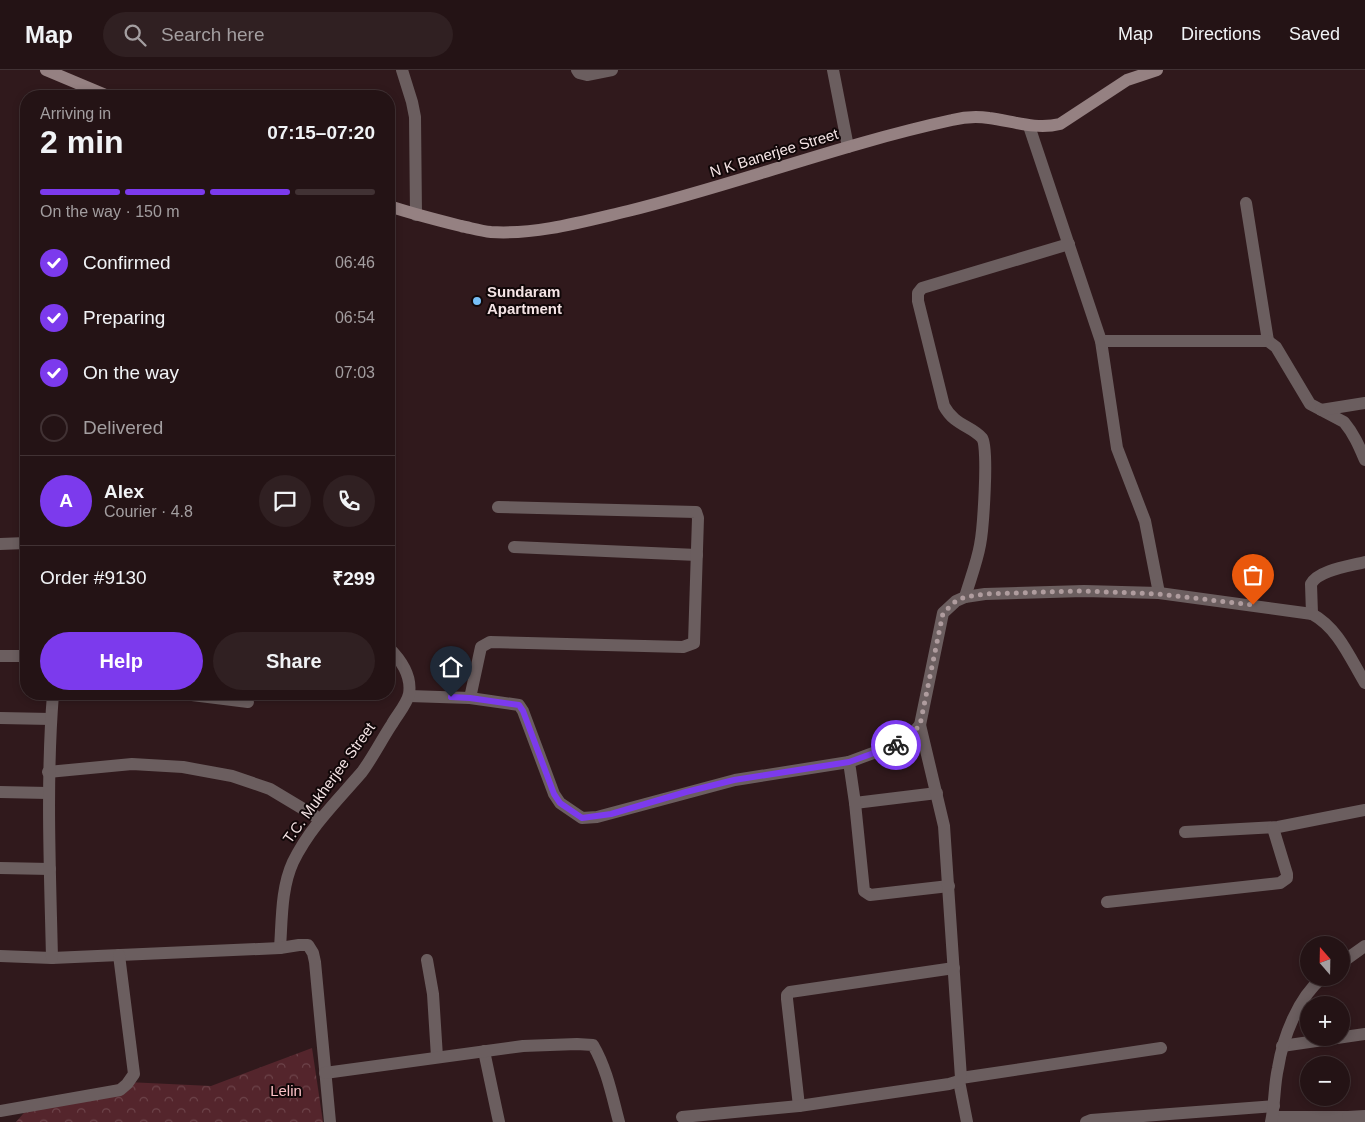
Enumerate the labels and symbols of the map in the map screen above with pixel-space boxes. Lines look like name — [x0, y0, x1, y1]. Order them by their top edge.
street label: N K Banerjee Street — [708, 125, 841, 180]
place label: Sundaram Apartment — [487, 283, 562, 317]
marker: Sundaram Apartment — [471, 295, 483, 307]
pin — [1232, 554, 1274, 605]
pin — [430, 646, 472, 697]
street label: T.C. Mukherjee Street — [279, 718, 379, 846]
courier — [871, 720, 921, 770]
north arrow — [1300, 936, 1350, 986]
park label: Lelin — [270, 1082, 302, 1099]

